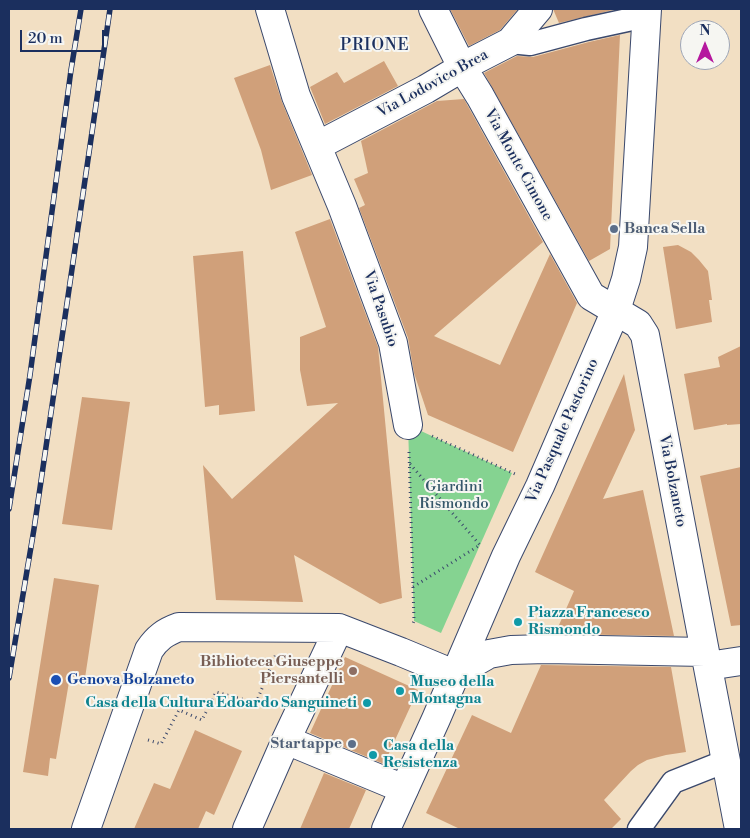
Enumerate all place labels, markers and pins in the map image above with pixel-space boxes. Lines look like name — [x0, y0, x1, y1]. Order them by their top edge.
place label: Banca Sella — [624, 220, 705, 238]
marker: Banca Sella — [608, 223, 620, 235]
place label: Piazza Francesco Rismondo — [528, 604, 650, 639]
marker: Piazza Francesco Rismondo — [512, 616, 524, 628]
place label: Biblioteca Giuseppe Piersantelli — [200, 653, 343, 688]
marker: Biblioteca Giuseppe Piersantelli — [347, 665, 359, 677]
place label: Genova Bolzaneto — [67, 671, 194, 689]
marker: Genova Bolzaneto — [49, 673, 63, 687]
place label: Museo della Montagna — [410, 673, 494, 708]
marker: Museo della Montagna — [394, 685, 406, 697]
place label: Casa della Cultura Edoardo Sanguineti — [85, 694, 357, 712]
marker: Casa della Cultura Edoardo Sanguineti — [361, 697, 373, 709]
place label: Startappe — [271, 735, 342, 753]
place label: Casa della Resistenza — [383, 737, 458, 772]
marker: Startappe — [346, 738, 358, 750]
marker: Casa della Resistenza — [367, 749, 379, 761]

